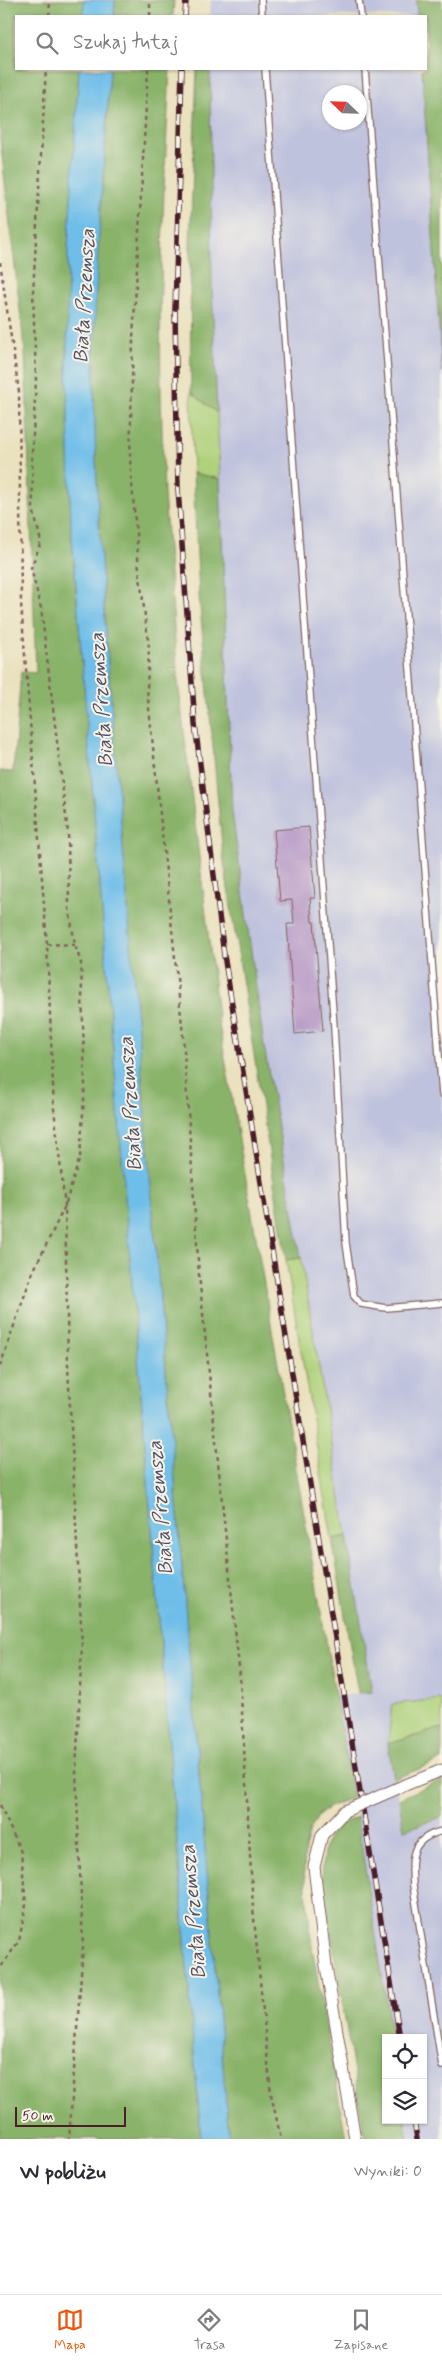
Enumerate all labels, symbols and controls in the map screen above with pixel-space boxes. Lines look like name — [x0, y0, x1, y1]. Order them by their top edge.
search box — [15, 15, 427, 70]
icon: search — [33, 29, 61, 57]
text: Szukaj tutaj — [73, 30, 178, 55]
north arrow — [322, 85, 367, 130]
water label: Biała Przemsza — [68, 228, 102, 364]
water label: Biała Przemsza — [84, 632, 120, 768]
water label: Biała Przemsza — [113, 1036, 149, 1172]
water label: Biała Przemsza — [142, 1440, 180, 1576]
water label: Biała Przemsza — [175, 1844, 213, 1980]
map controls — [382, 2034, 427, 2124]
button: locate — [382, 2034, 427, 2079]
button: layers — [382, 2079, 427, 2124]
scale bar — [15, 2104, 126, 2127]
text: 50 m — [22, 2107, 53, 2125]
text: W pobliżu — [20, 2158, 106, 2186]
text: Wyniki: 0 — [354, 2161, 422, 2182]
tab: Mapa — [54, 2306, 86, 2354]
tab: Trasa — [194, 2306, 225, 2354]
tab: Zapisane — [333, 2306, 388, 2354]

